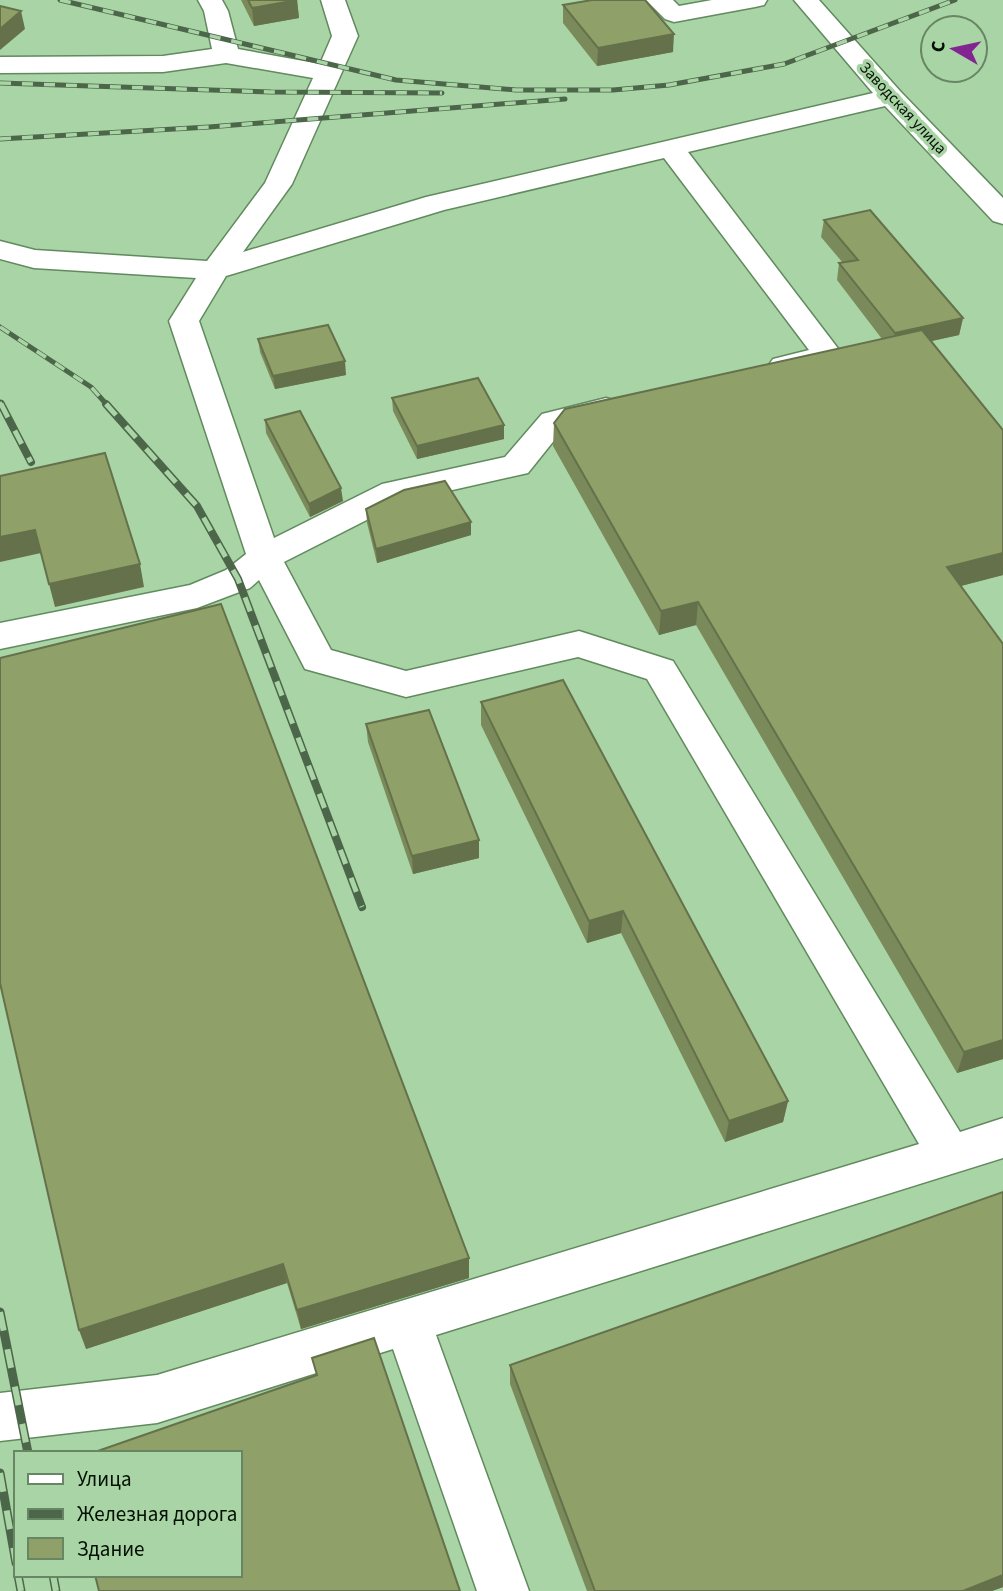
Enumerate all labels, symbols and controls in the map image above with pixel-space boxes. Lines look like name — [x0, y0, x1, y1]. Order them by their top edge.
north arrow — [919, 14, 989, 84]
text: С — [924, 39, 953, 54]
street label: Заводская улица — [854, 57, 952, 159]
legend — [14, 1451, 242, 1577]
text: Улица — [77, 1464, 132, 1494]
text: Железная дорога — [77, 1499, 237, 1529]
text: Здание — [77, 1534, 145, 1564]

